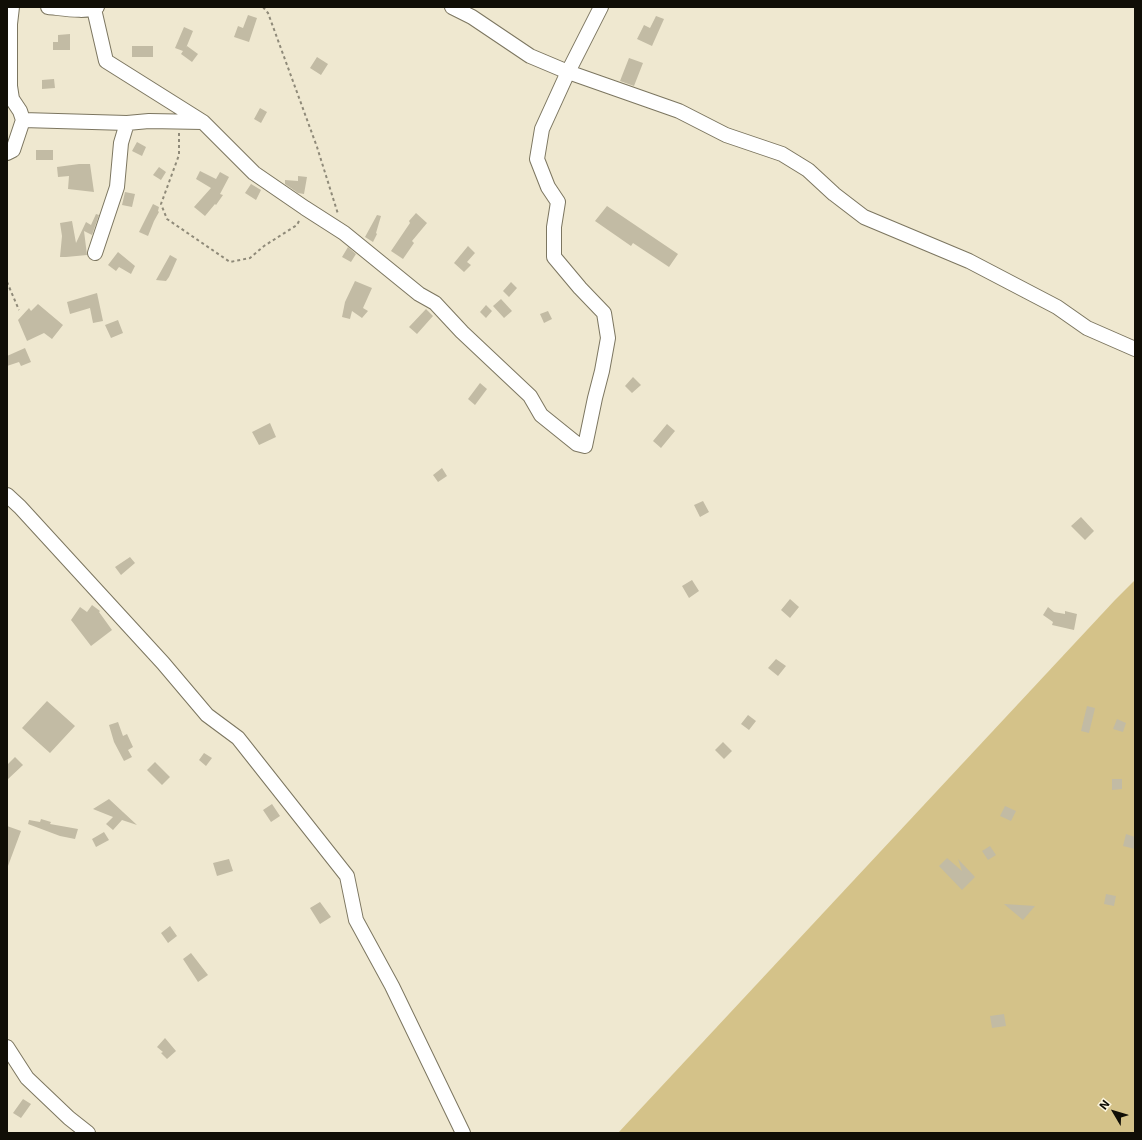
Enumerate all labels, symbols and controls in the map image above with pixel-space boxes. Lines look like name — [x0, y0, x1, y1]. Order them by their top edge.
north arrow — [1094, 1092, 1134, 1132]
text: N — [1096, 1097, 1113, 1112]

